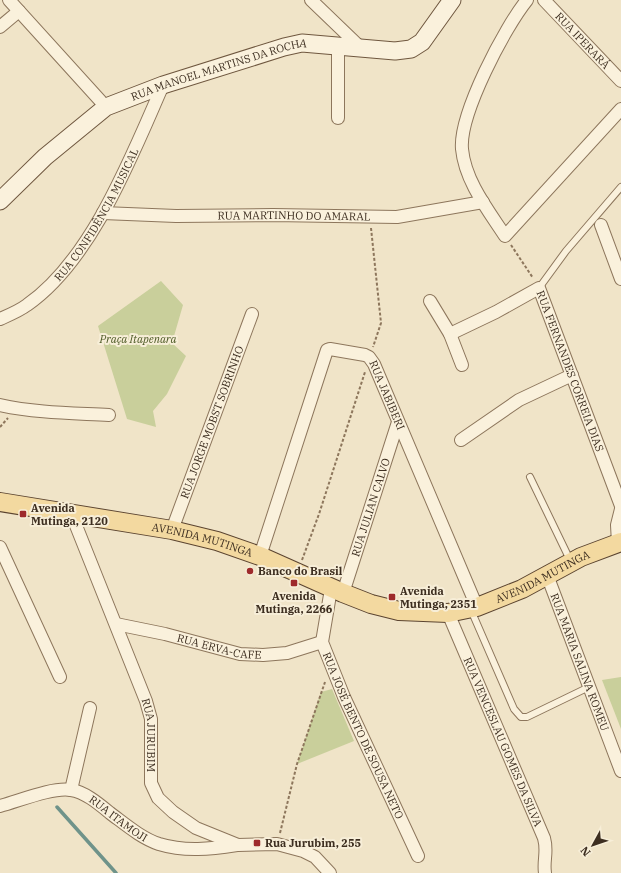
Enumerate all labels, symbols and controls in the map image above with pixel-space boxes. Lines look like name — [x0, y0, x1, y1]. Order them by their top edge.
street label: RUA IPERARÁ — [552, 9, 613, 72]
street label: RUA MANOEL MARTINS DA ROCHA — [129, 36, 308, 104]
street label: RUA CONFIDÊNCIA MUSICAL — [51, 146, 141, 284]
street label: RUA MARTINHO DO AMARAL — [217, 208, 370, 224]
street label: RUA FERNANDES CORREIA DIAS — [534, 288, 607, 454]
park label: Praça Itapenara — [99, 332, 176, 346]
street label: RUA JORGE MOBST SOBRINHO — [177, 344, 247, 501]
street label: RUA JABIBERI — [366, 358, 408, 432]
street label: RUA JULIAN CALVO — [348, 456, 393, 558]
place label: Avenida Mutinga, 2120 — [31, 501, 108, 528]
marker: Avenida Mutinga, 2120 — [18, 509, 28, 519]
street label: AVENIDA MUTINGA — [151, 520, 255, 560]
street label: AVENIDA MUTINGA — [493, 547, 592, 606]
place label: Banco do Brasil — [258, 564, 343, 578]
marker: Banco do Brasil — [245, 566, 255, 576]
marker: Avenida Mutinga, 2266 — [289, 578, 299, 588]
place label: Avenida Mutinga, 2351 — [400, 584, 477, 611]
place label: Avenida Mutinga, 2266 — [256, 589, 333, 616]
street label: RUA MARIA SALINA ROMEU — [547, 591, 612, 733]
marker: Avenida Mutinga, 2351 — [387, 592, 397, 602]
street label: RUA ERVA-CAFE — [176, 631, 262, 662]
street label: RUA JOSÉ BENTO DE SOUSA NETO — [320, 650, 407, 821]
street label: RUA VENCESLAU GOMES DA SILVA — [461, 655, 545, 829]
street label: RUA JURUBIM — [139, 697, 158, 772]
street label: RUA ITAMOJI — [86, 792, 150, 845]
north arrow — [573, 825, 613, 865]
place label: Rua Jurubim, 255 — [265, 836, 361, 850]
marker: Rua Jurubim, 255 — [252, 838, 262, 848]
text: N — [577, 843, 593, 859]

